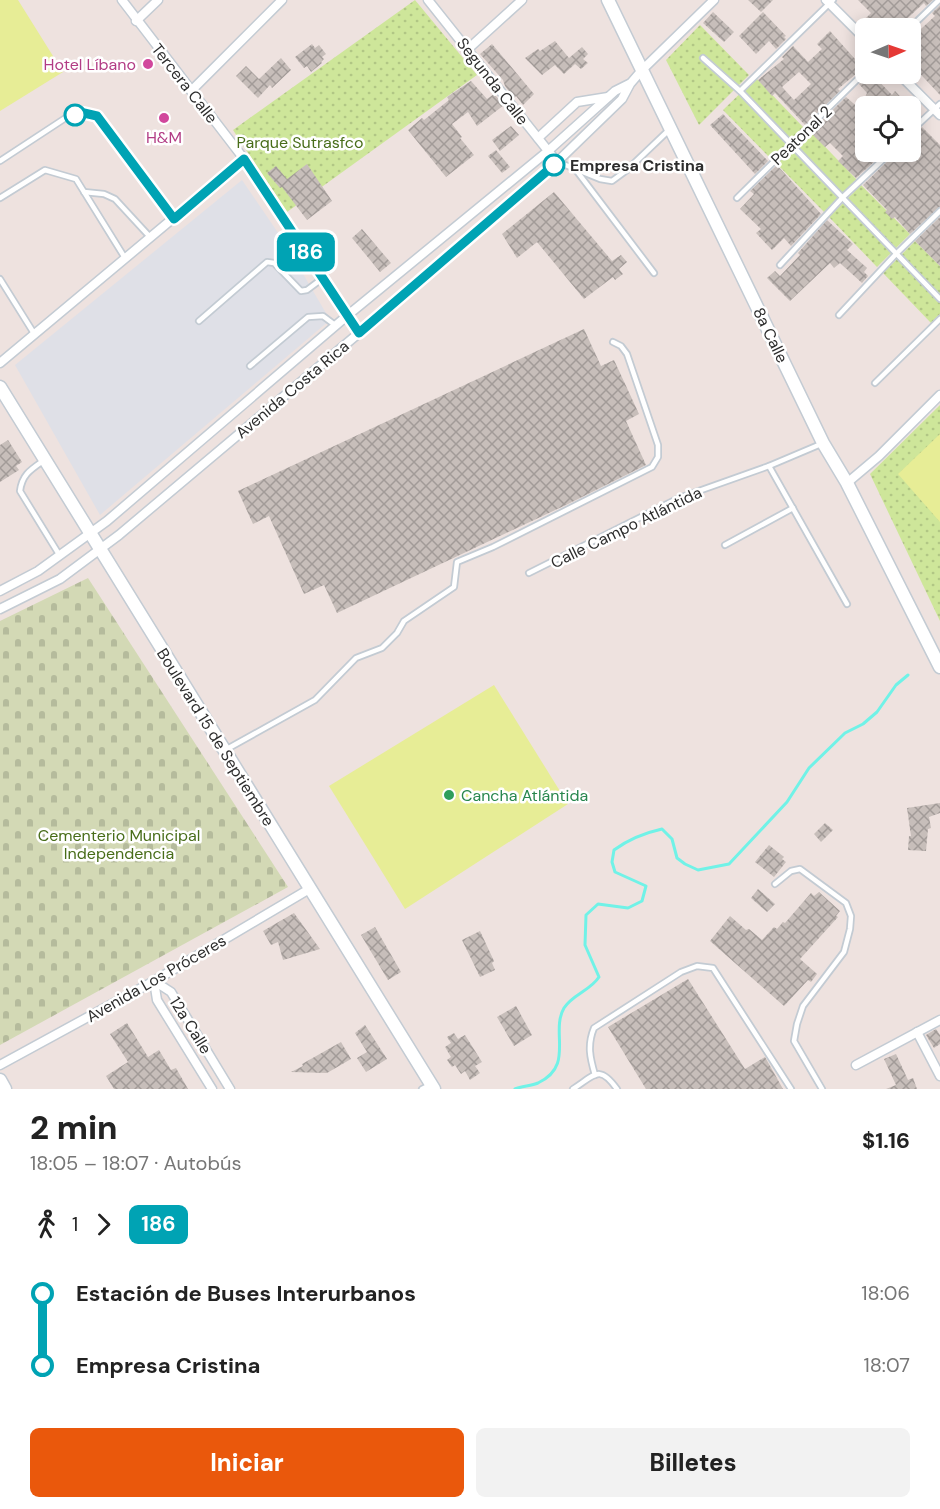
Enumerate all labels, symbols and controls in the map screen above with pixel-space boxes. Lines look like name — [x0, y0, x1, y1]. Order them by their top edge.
north arrow — [855, 18, 921, 84]
map controls — [855, 18, 921, 162]
street label: Segunda Calle — [452, 33, 533, 129]
street label: Tercera Calle — [147, 39, 222, 128]
place label: Hotel Líbano — [44, 54, 136, 75]
marker: Hotel Líbano — [141, 57, 155, 71]
button: locate — [855, 96, 921, 162]
street label: Peatonal 2 — [766, 101, 836, 170]
unlabelled marker — [64, 104, 86, 126]
marker: H&M — [157, 111, 171, 125]
place label: H&M — [146, 127, 182, 148]
park label: Parque Sutrasfco — [237, 132, 363, 153]
marker: Empresa Cristina — [543, 154, 565, 176]
place label: Empresa Cristina — [570, 155, 704, 176]
line badge: 186 — [272, 232, 340, 272]
text: 186 — [289, 238, 323, 266]
street label: 8a Calle — [748, 304, 793, 366]
street label: Avenida Costa Rica — [231, 336, 353, 443]
street label: Calle Campo Atlántida — [547, 482, 705, 573]
street label: Boulevard 15 de Septiembre — [152, 644, 279, 830]
place label: Cancha Atlántida — [461, 785, 588, 806]
marker: Cancha Atlántida — [442, 788, 456, 802]
park label: Cementerio Municipal Independencia — [38, 825, 200, 864]
street label: Avenida Los Próceres — [83, 930, 230, 1027]
street label: 12a Calle — [165, 993, 216, 1058]
text: 2 min — [30, 1106, 118, 1149]
text: $1.16 — [862, 1126, 910, 1155]
text: 18:05 – 18:07 · Autobús — [30, 1150, 241, 1176]
icon: walk — [30, 1208, 63, 1241]
icon: forward — [87, 1208, 120, 1241]
text: 186 — [141, 1210, 176, 1238]
text: 1 — [72, 1211, 78, 1237]
text: Estación de Buses Interurbanos — [76, 1279, 416, 1308]
text: 18:06 — [861, 1280, 910, 1306]
text: Empresa Cristina — [76, 1351, 260, 1380]
text: 18:07 — [863, 1352, 910, 1378]
button: Iniciar — [30, 1428, 464, 1497]
button: Billetes — [476, 1428, 910, 1497]

